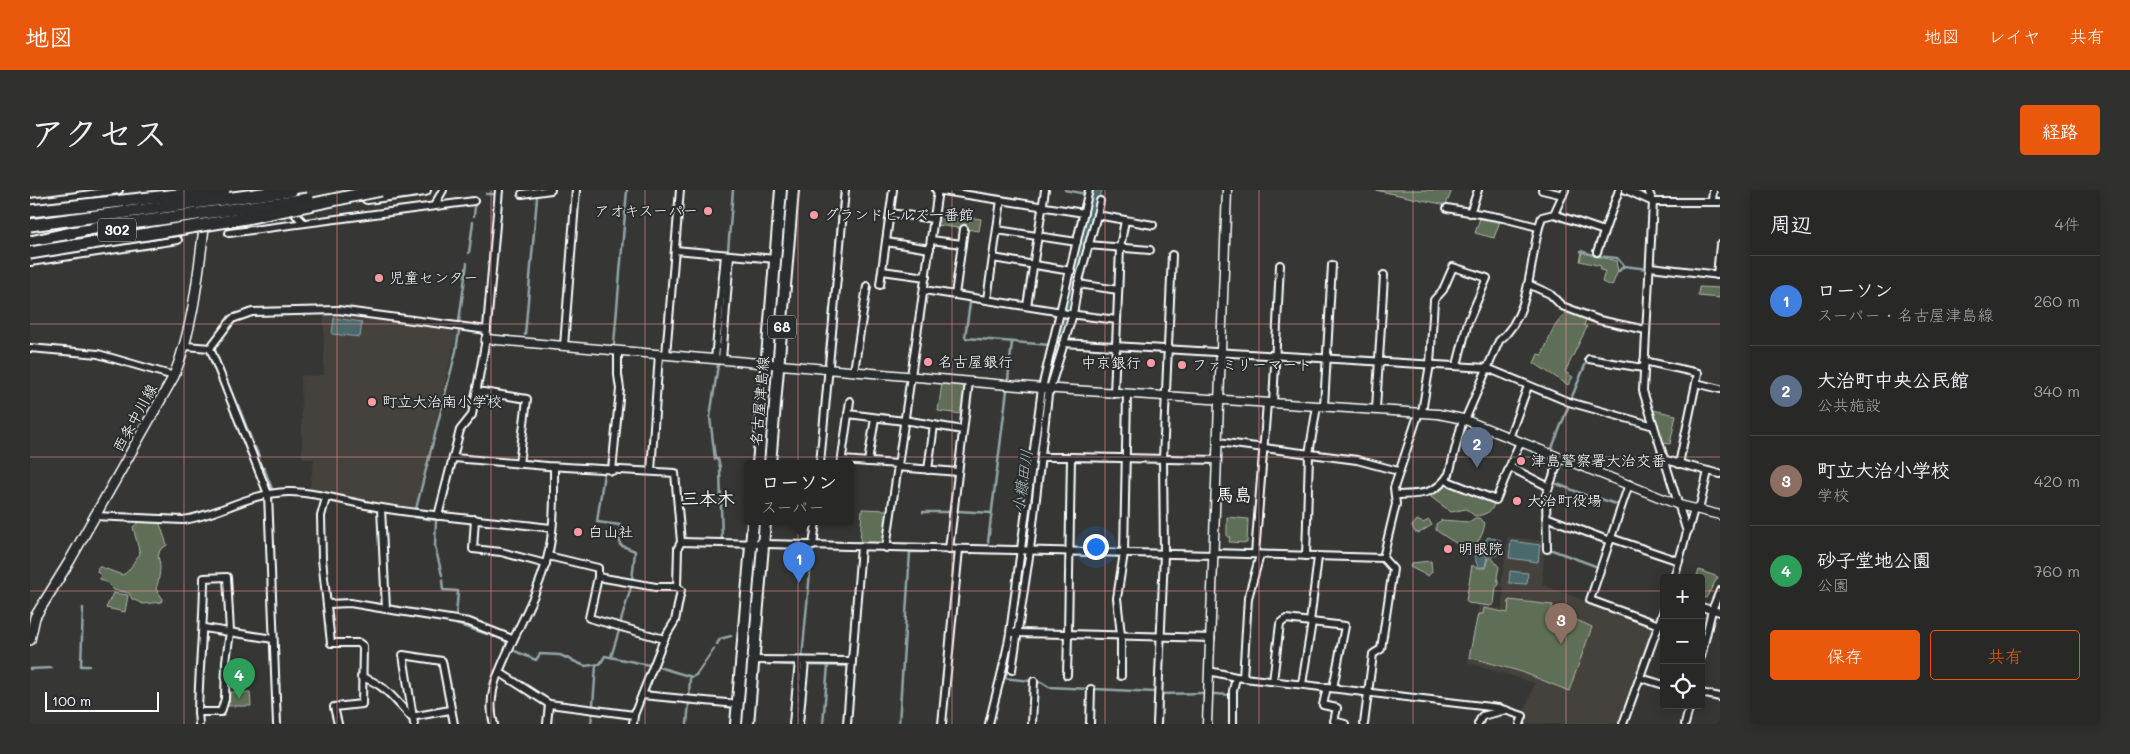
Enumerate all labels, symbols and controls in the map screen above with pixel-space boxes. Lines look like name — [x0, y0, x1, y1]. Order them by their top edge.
text: 地図 — [25, 21, 73, 52]
text: 地図 — [1924, 24, 1960, 48]
text: レイヤ — [1988, 24, 2041, 48]
text: 共有 — [2069, 24, 2105, 48]
button: 経路 — [2020, 105, 2100, 155]
text: アクセス — [30, 109, 168, 155]
place label: アオキスーパー — [594, 200, 698, 220]
place label: グランドヒルズ一番館 — [824, 204, 974, 224]
marker: アオキスーパー — [702, 205, 714, 217]
marker: グランドヒルズ一番館 — [808, 209, 820, 221]
text: 周辺 — [1770, 210, 1812, 237]
text: 4件 — [2055, 213, 2080, 234]
road number: 302 — [98, 218, 136, 242]
place label: 児童センター — [389, 267, 478, 287]
marker: 児童センター — [373, 272, 385, 284]
text: ローソン — [1817, 277, 1893, 302]
text: 1 — [1782, 290, 1790, 311]
text: 260 m — [2034, 290, 2080, 311]
text: スーパー · 名古屋津島線 — [1817, 304, 1994, 325]
road number: 68 — [768, 315, 796, 338]
place label: 名古屋銀行 — [938, 351, 1013, 371]
place label: 中京銀行 — [1081, 352, 1141, 372]
place label: ファミリーマート — [1192, 354, 1312, 374]
street label: 名古屋津島線 — [745, 355, 773, 447]
marker: 名古屋銀行 — [922, 356, 934, 368]
marker: 中京銀行 — [1145, 357, 1157, 369]
marker: ファミリーマート — [1176, 359, 1188, 371]
text: 大治町中央公民館 — [1817, 367, 1969, 392]
street label: 西条中川線 — [107, 380, 161, 455]
text: 2 — [1782, 380, 1790, 401]
text: 340 m — [2033, 380, 2080, 401]
place label: 町立大治南小学校 — [382, 391, 502, 411]
text: 公共施設 — [1817, 394, 1881, 415]
marker: 町立大治南小学校 — [366, 396, 378, 408]
pin: 2 — [1461, 427, 1493, 468]
water label: 小糠田川 — [1007, 448, 1036, 514]
place label: 津島警察署大治交番 — [1531, 450, 1666, 470]
marker: 津島警察署大治交番 — [1515, 455, 1527, 467]
text: 町立大治小学校 — [1817, 457, 1950, 482]
popup — [744, 460, 854, 525]
text: ローソン — [761, 469, 837, 494]
text: 3 — [1781, 470, 1791, 491]
text: 420 m — [2034, 470, 2080, 491]
district label: 馬島 — [1216, 482, 1252, 506]
text: 学校 — [1817, 484, 1849, 505]
district label: 三本木 — [681, 486, 735, 510]
place label: 大治町役場 — [1527, 490, 1602, 510]
marker: 大治町役場 — [1511, 495, 1523, 507]
text: スーパー — [761, 496, 824, 517]
place label: 白山社 — [588, 521, 633, 541]
marker: 白山社 — [572, 526, 584, 538]
your location — [1083, 534, 1109, 560]
place label: 明眼院 — [1458, 538, 1503, 558]
pin: 1 — [783, 542, 815, 583]
marker: 明眼院 — [1442, 543, 1454, 555]
text: 砂子堂地公園 — [1817, 547, 1931, 572]
text: 4 — [1781, 560, 1791, 581]
text: 760 m — [2034, 560, 2080, 581]
map controls — [1660, 574, 1705, 709]
button: + — [1660, 574, 1705, 619]
text: 公園 — [1817, 574, 1849, 595]
pin: 3 — [1545, 603, 1577, 644]
button: − — [1660, 619, 1705, 664]
button: 保存 — [1770, 630, 1920, 680]
button: 共有 — [1930, 630, 2080, 680]
pin: 4 — [223, 658, 255, 699]
button: locate — [1660, 664, 1705, 709]
scale bar — [45, 689, 159, 712]
text: 100 m — [52, 691, 91, 710]

